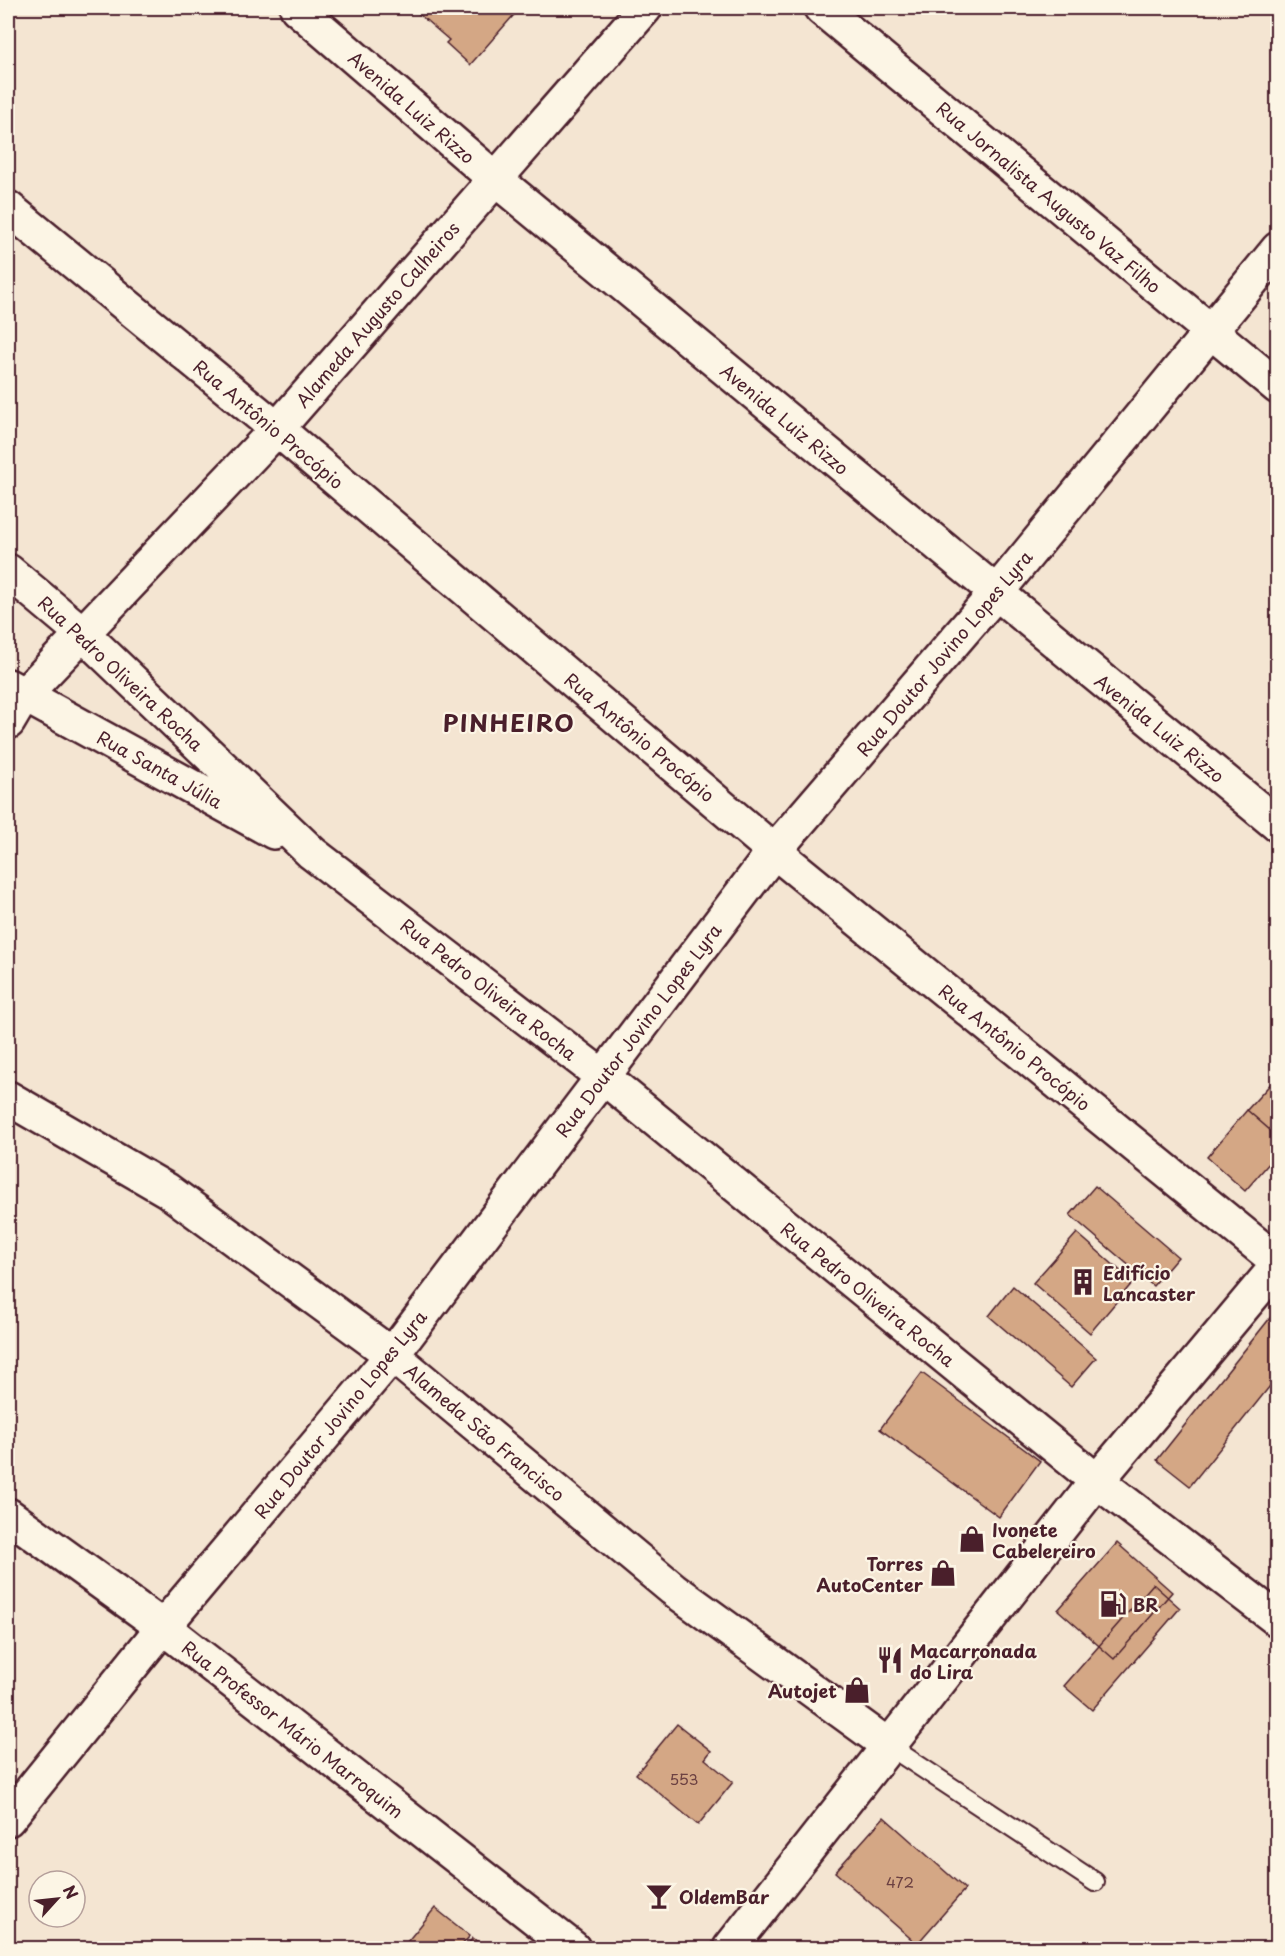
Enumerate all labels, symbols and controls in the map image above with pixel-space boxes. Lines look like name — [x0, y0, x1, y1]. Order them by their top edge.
street label: Avenida Luiz Rizzo — [343, 44, 481, 170]
street label: Rua Jornalista Augusto Vaz Filho — [931, 95, 1167, 299]
street label: Alameda Augusto Calheiros — [289, 215, 465, 413]
street label: Rua Antônio Procópio — [188, 353, 350, 495]
street label: Avenida Luiz Rizzo — [715, 357, 855, 481]
street label: Rua Doutor Jovino Lopes Lyra — [850, 544, 1038, 762]
street label: Rua Pedro Oliveira Rocha — [32, 589, 210, 757]
street label: Rua Antônio Procópio — [559, 666, 721, 808]
street label: Avenida Luiz Rizzo — [1089, 667, 1231, 789]
district label: PINHEIRO — [443, 704, 575, 740]
street label: Rua Santa Júlia — [92, 723, 228, 815]
street label: Rua Pedro Oliveira Rocha — [395, 912, 583, 1067]
street label: Rua Doutor Jovino Lopes Lyra — [549, 917, 727, 1143]
street label: Rua Antônio Procópio — [933, 977, 1097, 1117]
street label: Rua Pedro Oliveira Rocha — [775, 1215, 961, 1373]
place label: Edifício Lancaster — [1103, 1259, 1196, 1307]
building icon: Edifício Lancaster — [1068, 1267, 1098, 1297]
street label: Rua Doutor Jovino Lopes Lyra — [247, 1304, 433, 1524]
street label: Alameda São Francisco — [399, 1357, 571, 1507]
place label: Ivonete Cabelereiro — [992, 1516, 1096, 1564]
shop icon: Ivonete Cabelereiro — [957, 1524, 987, 1554]
place label: Torres AutoCenter — [816, 1550, 924, 1598]
shop icon: Torres AutoCenter — [928, 1558, 958, 1588]
fuel station icon: BR — [1098, 1589, 1128, 1619]
place label: BR — [1133, 1591, 1159, 1618]
street label: Rua Professor Mário Marroquim — [176, 1634, 410, 1824]
place label: Macarronada do Lira — [910, 1637, 1037, 1685]
restaurant icon: Macarronada do Lira — [875, 1645, 905, 1675]
shop icon: Autojet — [842, 1675, 872, 1705]
place label: Autojet — [768, 1677, 837, 1704]
house number: 553 — [670, 1767, 698, 1790]
north arrow — [27, 1869, 87, 1929]
house number: 472 — [886, 1870, 914, 1893]
text: N — [58, 1881, 85, 1903]
bar icon: OldemBar — [644, 1881, 674, 1911]
place label: OldemBar — [679, 1883, 770, 1910]

